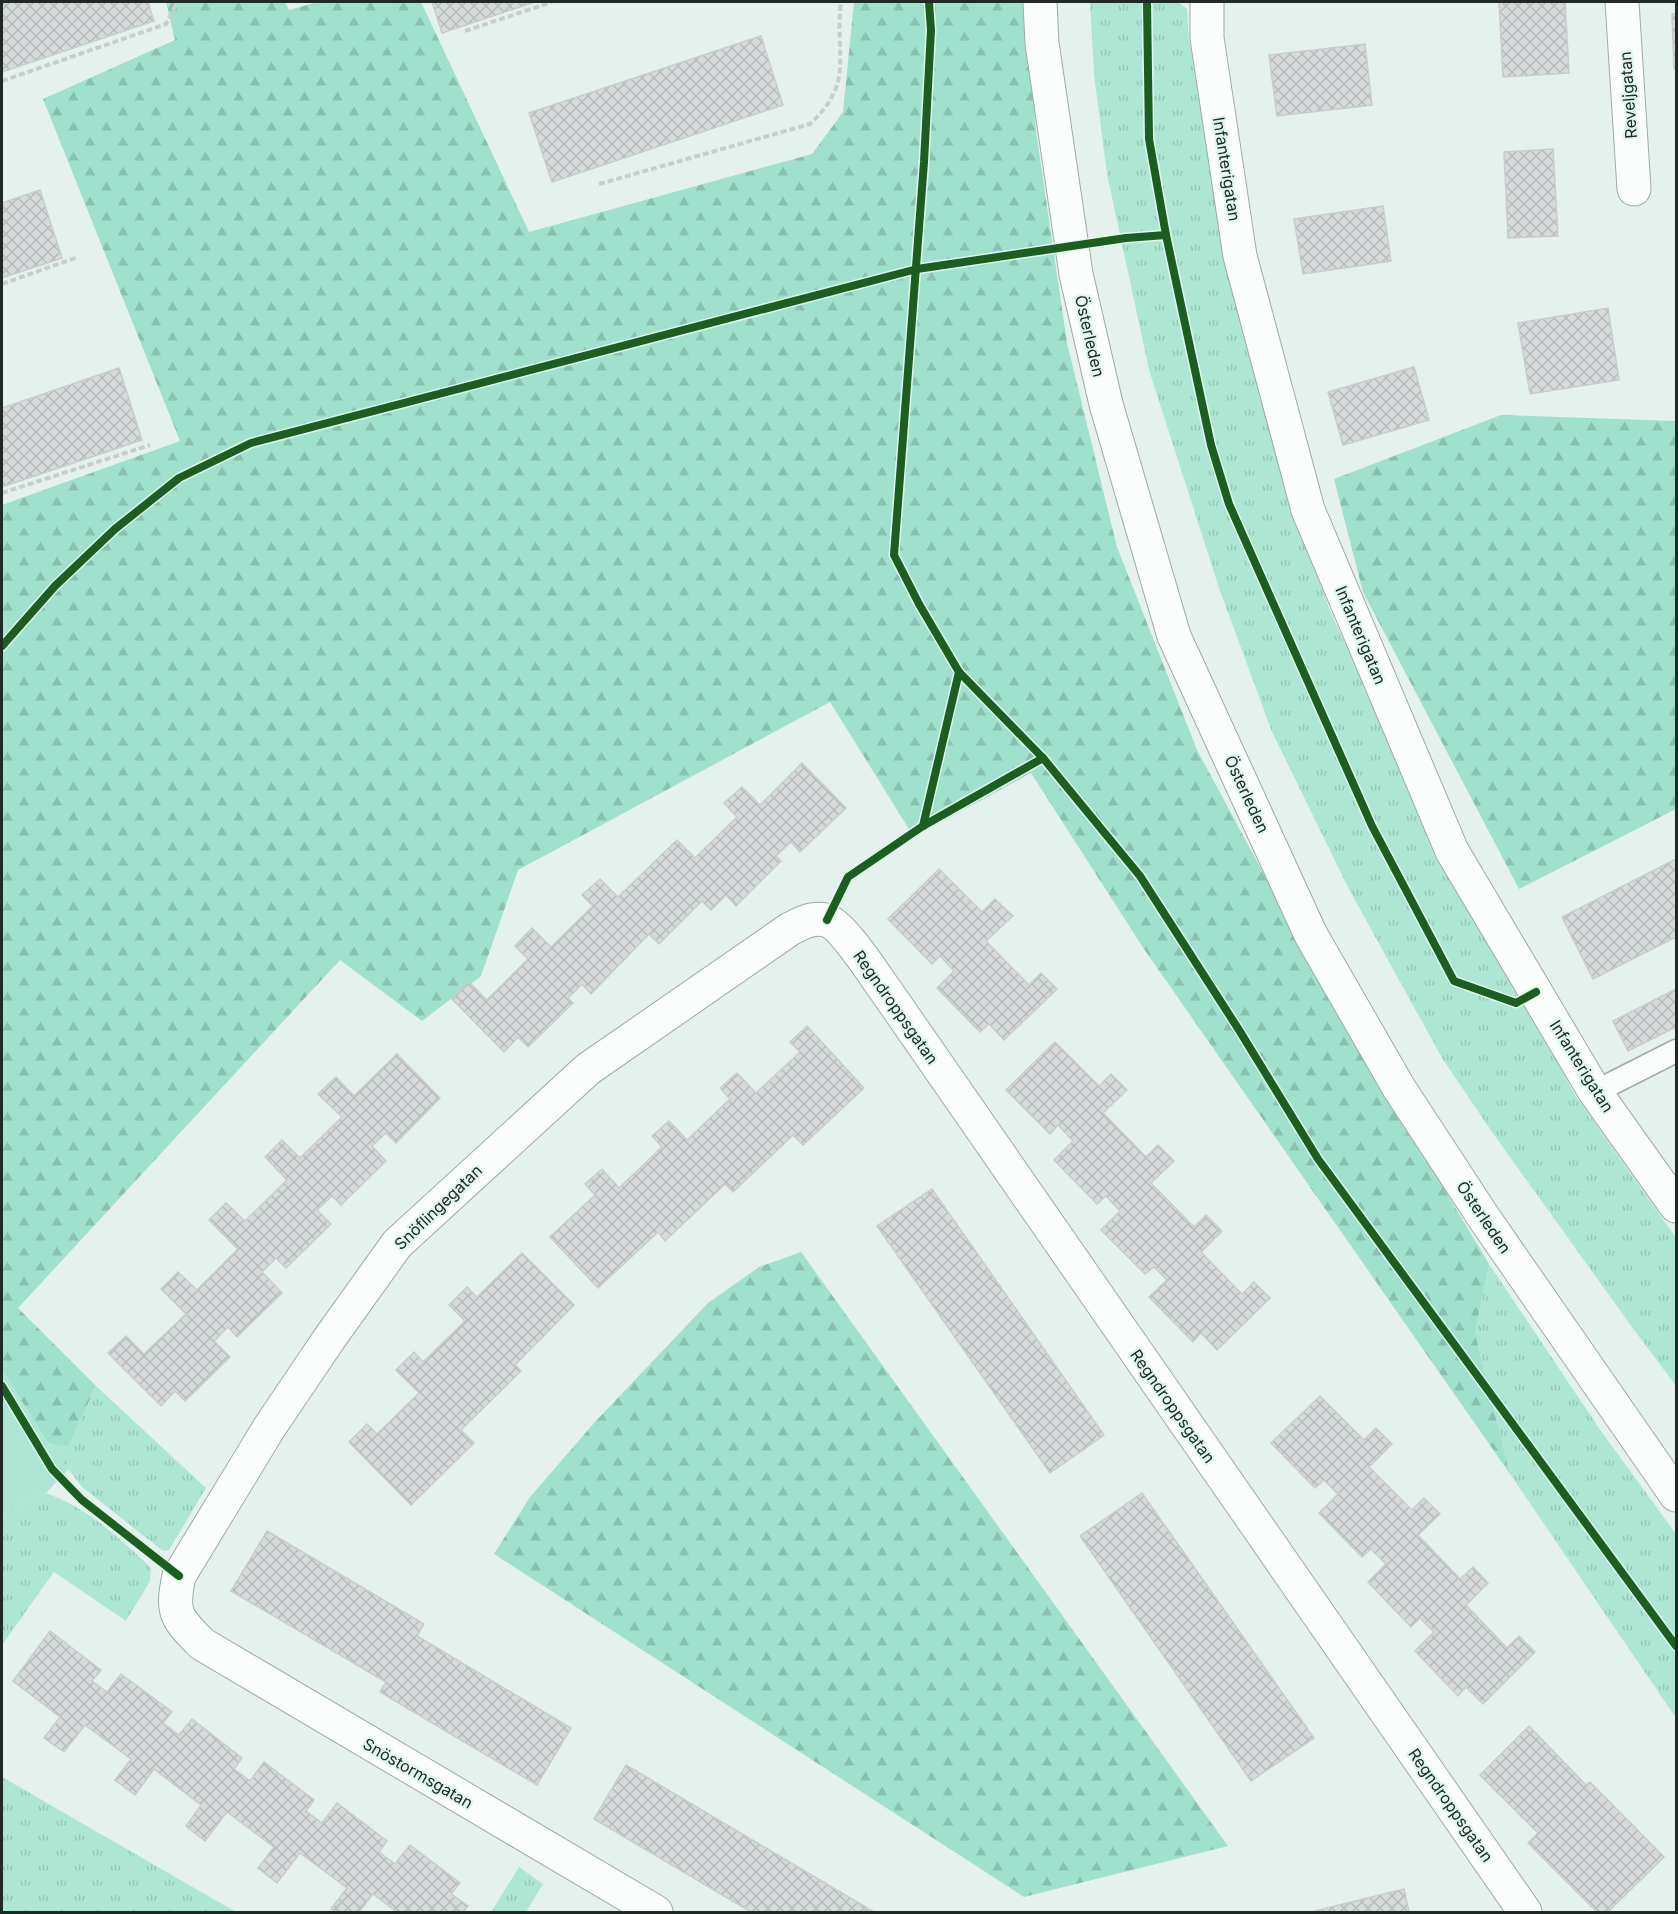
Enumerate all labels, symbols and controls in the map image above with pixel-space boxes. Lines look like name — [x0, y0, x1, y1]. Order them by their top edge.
street label: Reveljgatan — [1615, 51, 1641, 139]
street label: Infanterigatan — [1209, 116, 1245, 222]
street label: Österleden — [1071, 293, 1109, 379]
street label: Infanterigatan — [1331, 583, 1391, 687]
street label: Österleden — [1220, 752, 1274, 836]
street label: Regndroppsgatan — [849, 946, 943, 1068]
street label: Infanterigatan — [1546, 1016, 1618, 1116]
street label: Snöflingegatan — [390, 1160, 486, 1254]
street label: Österleden — [1452, 1177, 1516, 1257]
street label: Regndroppsgatan — [1126, 1345, 1220, 1467]
street label: Snöstormsgatan — [359, 1733, 477, 1813]
street label: Regndroppsgatan — [1404, 1744, 1498, 1866]

